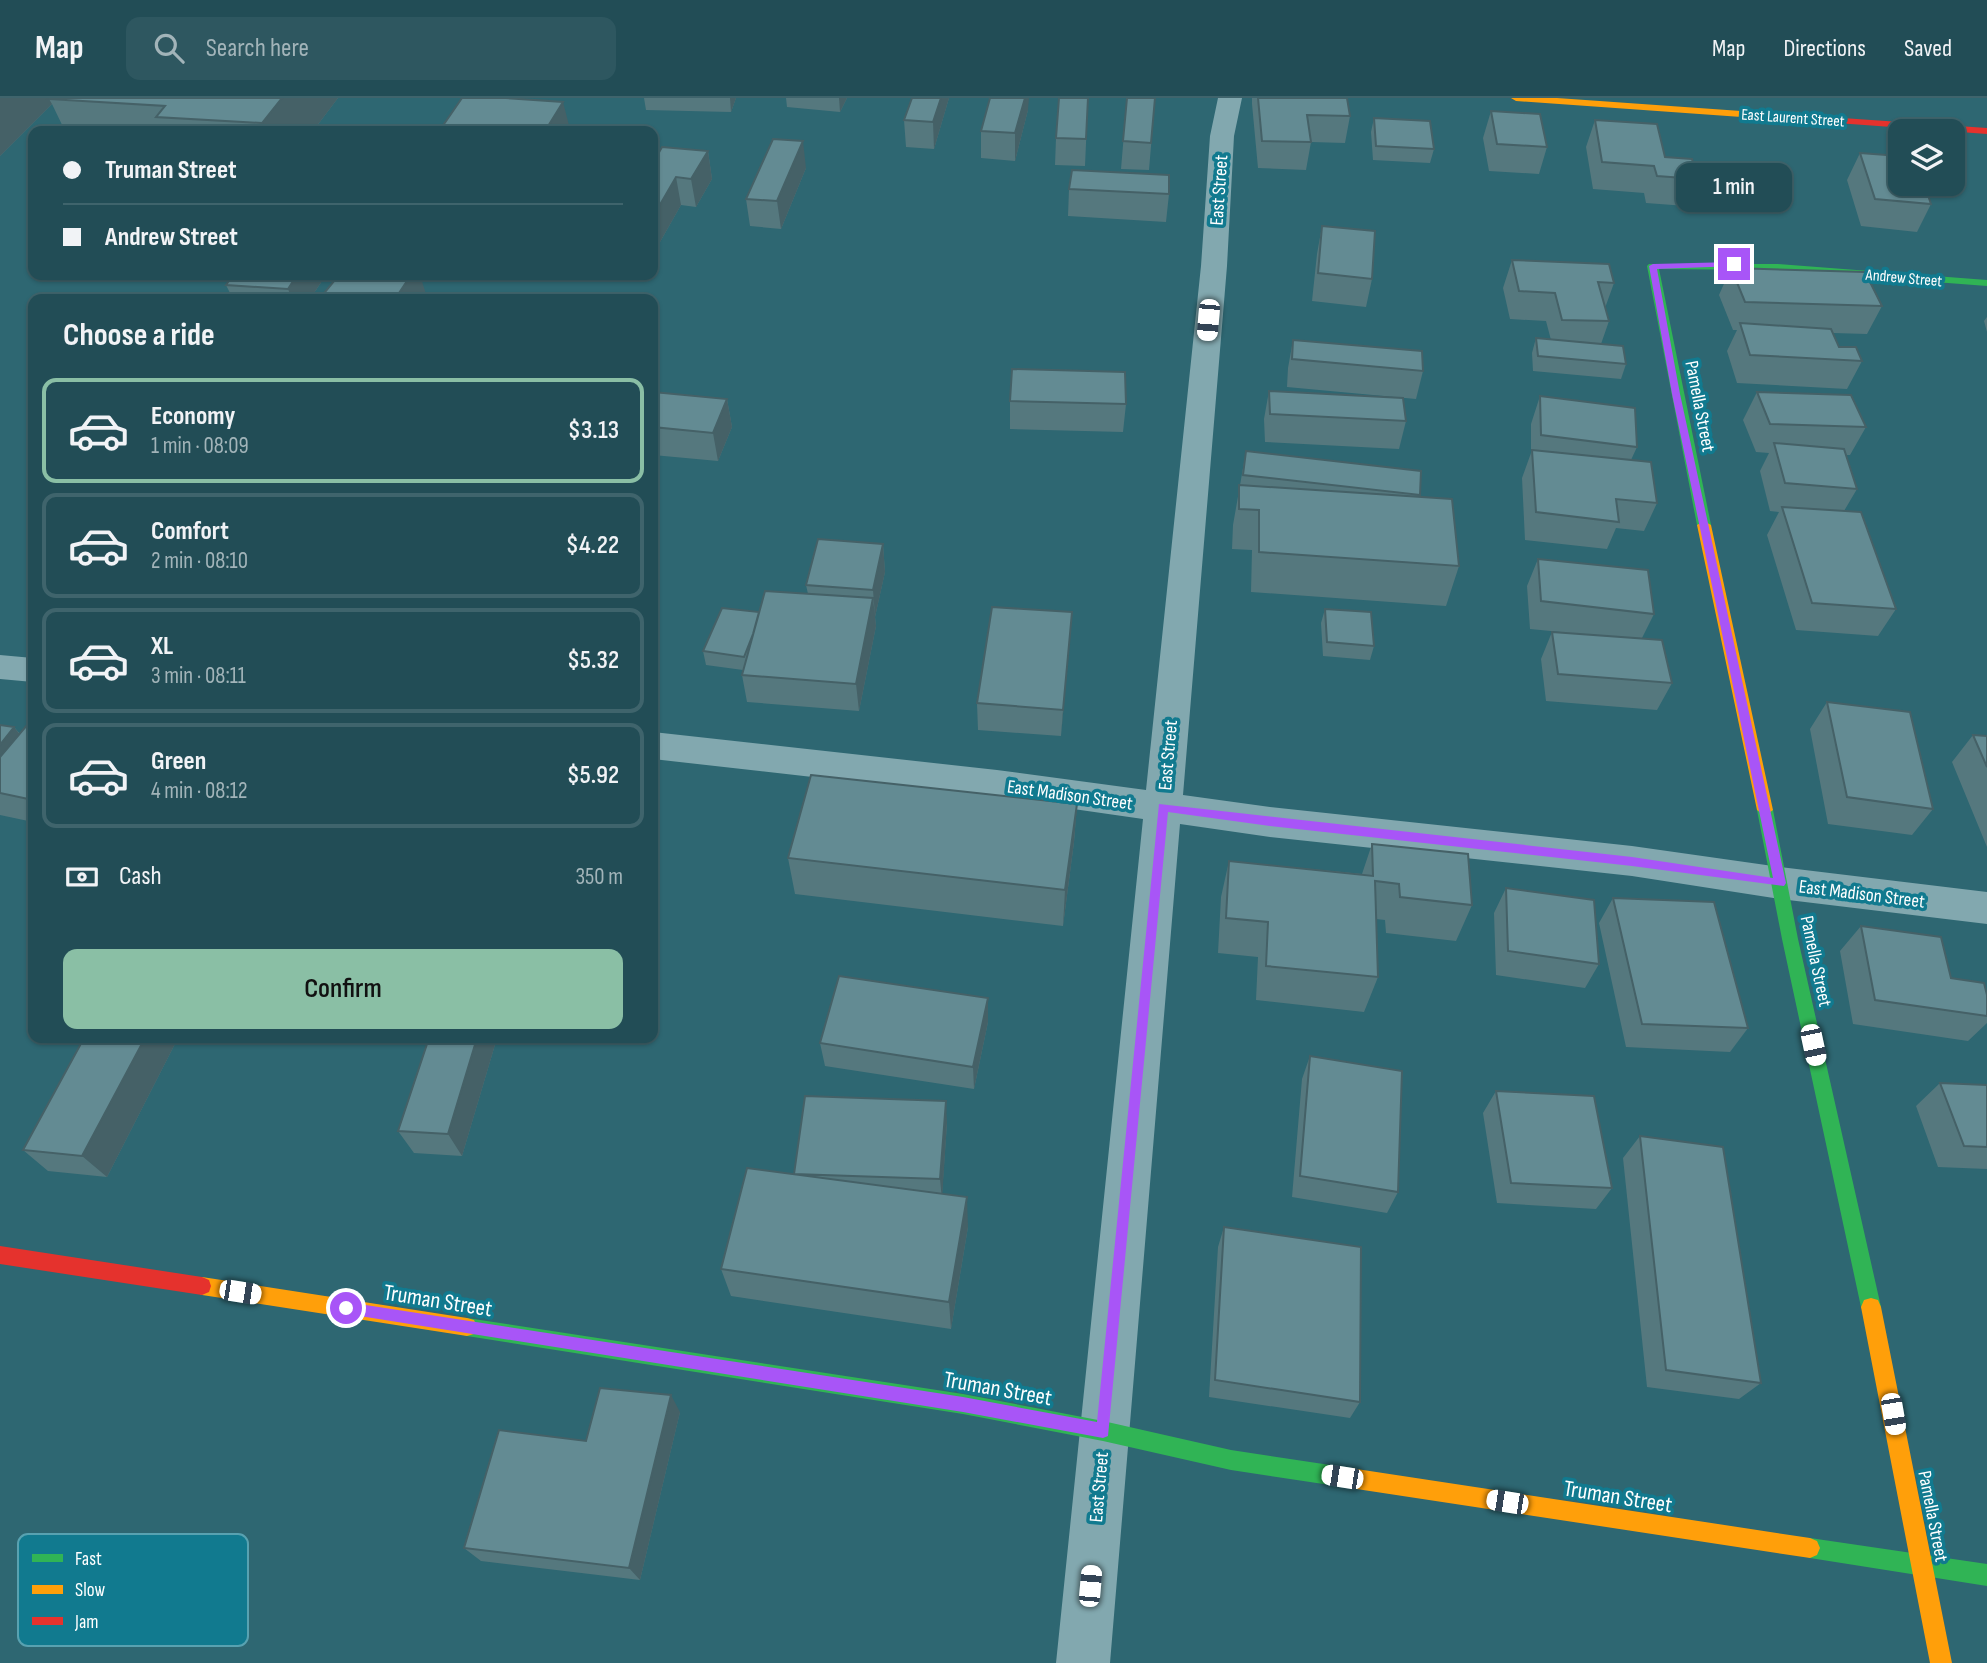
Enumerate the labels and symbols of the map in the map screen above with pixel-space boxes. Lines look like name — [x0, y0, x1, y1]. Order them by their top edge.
street label: East Laurent Street — [1741, 105, 1845, 132]
street label: East Street — [1206, 154, 1233, 226]
callout: 1 min — [1676, 162, 1792, 212]
route end — [1718, 248, 1750, 280]
street label: Andrew Street — [1864, 266, 1943, 291]
car — [1196, 298, 1221, 342]
street label: Pamella Street — [1679, 359, 1720, 454]
street label: East Street — [1154, 719, 1183, 791]
street label: East Madison Street — [1006, 775, 1134, 816]
street label: East Madison Street — [1798, 875, 1926, 914]
street label: Pamella Street — [1795, 914, 1836, 1009]
car — [1799, 1022, 1828, 1068]
car — [218, 1278, 263, 1306]
street label: Truman Street — [382, 1279, 494, 1323]
route start — [330, 1292, 362, 1324]
street label: Truman Street — [941, 1366, 1054, 1412]
car — [1880, 1391, 1907, 1437]
street label: East Street — [1085, 1451, 1114, 1523]
car — [1320, 1463, 1365, 1491]
street label: Pamella Street — [1912, 1469, 1953, 1564]
street label: Truman Street — [1562, 1475, 1674, 1519]
car — [1485, 1488, 1530, 1516]
legend — [18, 1534, 248, 1646]
text: Fast — [75, 1548, 102, 1571]
car — [1078, 1564, 1103, 1608]
text: Slow — [75, 1579, 105, 1602]
text: Jam — [74, 1611, 98, 1634]

